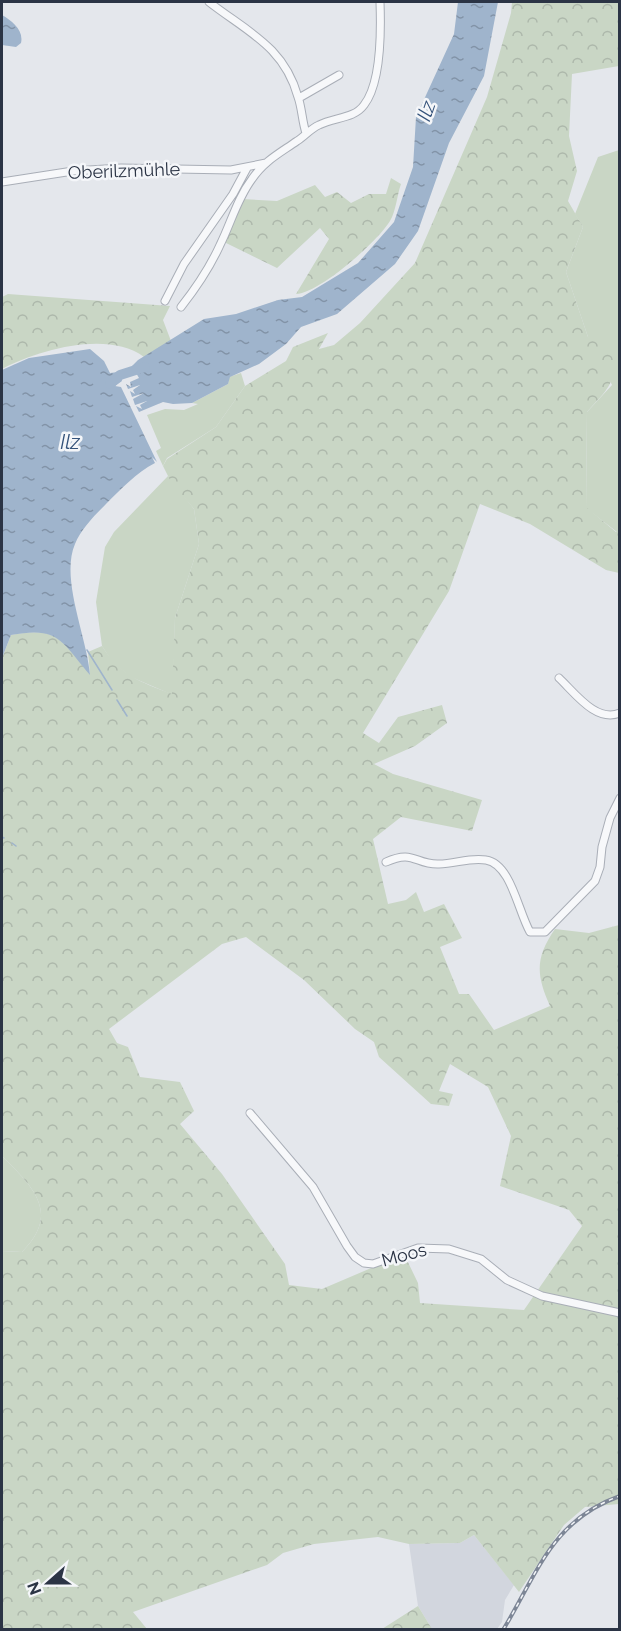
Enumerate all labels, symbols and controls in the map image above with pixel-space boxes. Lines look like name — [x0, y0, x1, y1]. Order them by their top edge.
water label: Ilz — [411, 97, 441, 124]
street label: Oberilzmühle — [67, 158, 181, 183]
water label: Ilz — [60, 430, 80, 454]
street label: Moos — [379, 1238, 429, 1271]
north arrow — [18, 1553, 78, 1613]
text: N — [23, 1579, 46, 1597]

